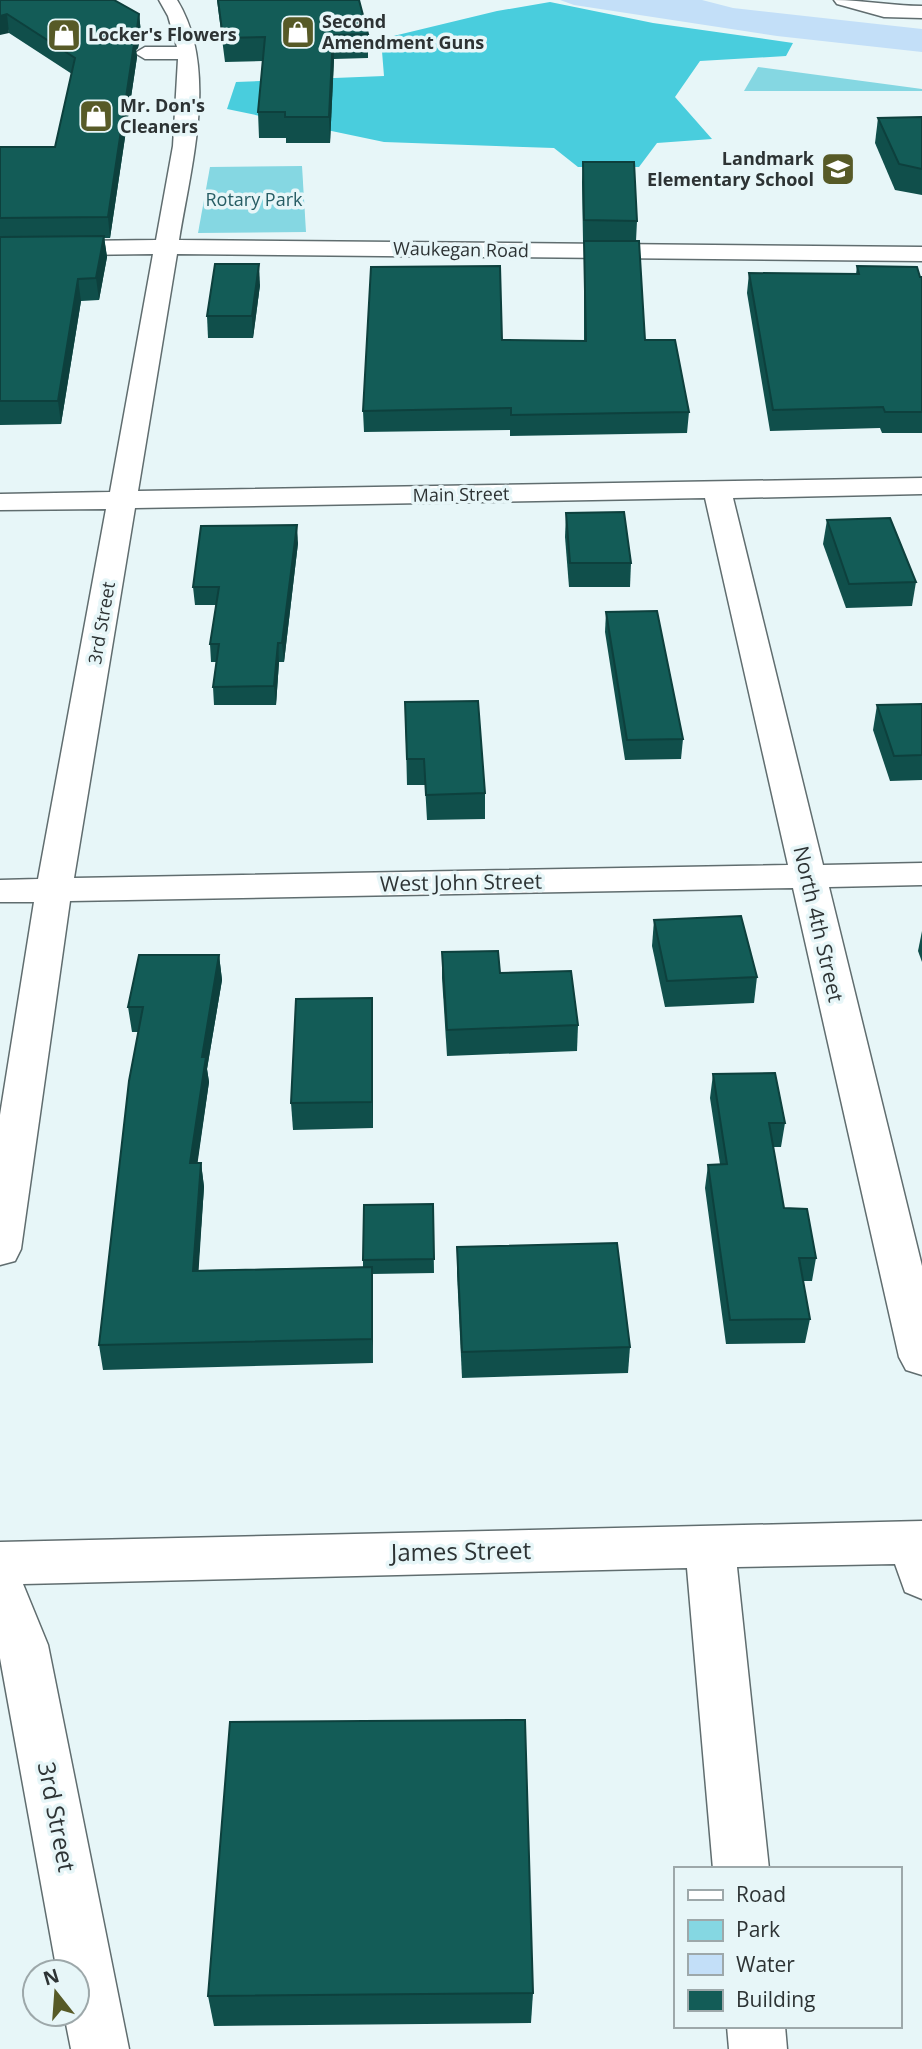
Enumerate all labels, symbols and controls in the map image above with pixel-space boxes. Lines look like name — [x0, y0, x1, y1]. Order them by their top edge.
place label: Second Amendment Guns — [322, 9, 484, 54]
shop icon: Second Amendment Guns — [279, 13, 317, 51]
shop icon: Locker's Flowers — [45, 16, 83, 54]
place label: Locker's Flowers — [88, 22, 237, 46]
place label: Mr. Don's Cleaners — [120, 93, 205, 138]
shop icon: Mr. Don's Cleaners — [77, 97, 115, 135]
place label: Landmark Elementary School — [647, 146, 815, 191]
school or university icon: Landmark Elementary School — [819, 150, 857, 188]
park label: Rotary Park — [205, 187, 303, 211]
street label: Waukegan Road — [393, 236, 529, 262]
street label: Main Street — [412, 481, 510, 507]
street label: 3rd Street — [82, 580, 120, 666]
street label: North 4th Street — [787, 843, 851, 1005]
street label: West John Street — [380, 867, 542, 897]
street label: James Street — [389, 1533, 531, 1568]
street label: 3rd Street — [31, 1759, 84, 1875]
legend — [674, 1867, 901, 2028]
text: Road — [736, 1880, 786, 1908]
text: Park — [736, 1915, 780, 1943]
text: Water — [736, 1950, 795, 1978]
north arrow — [21, 1958, 91, 2028]
text: N — [40, 1962, 62, 1991]
text: Building — [736, 1985, 815, 2013]

